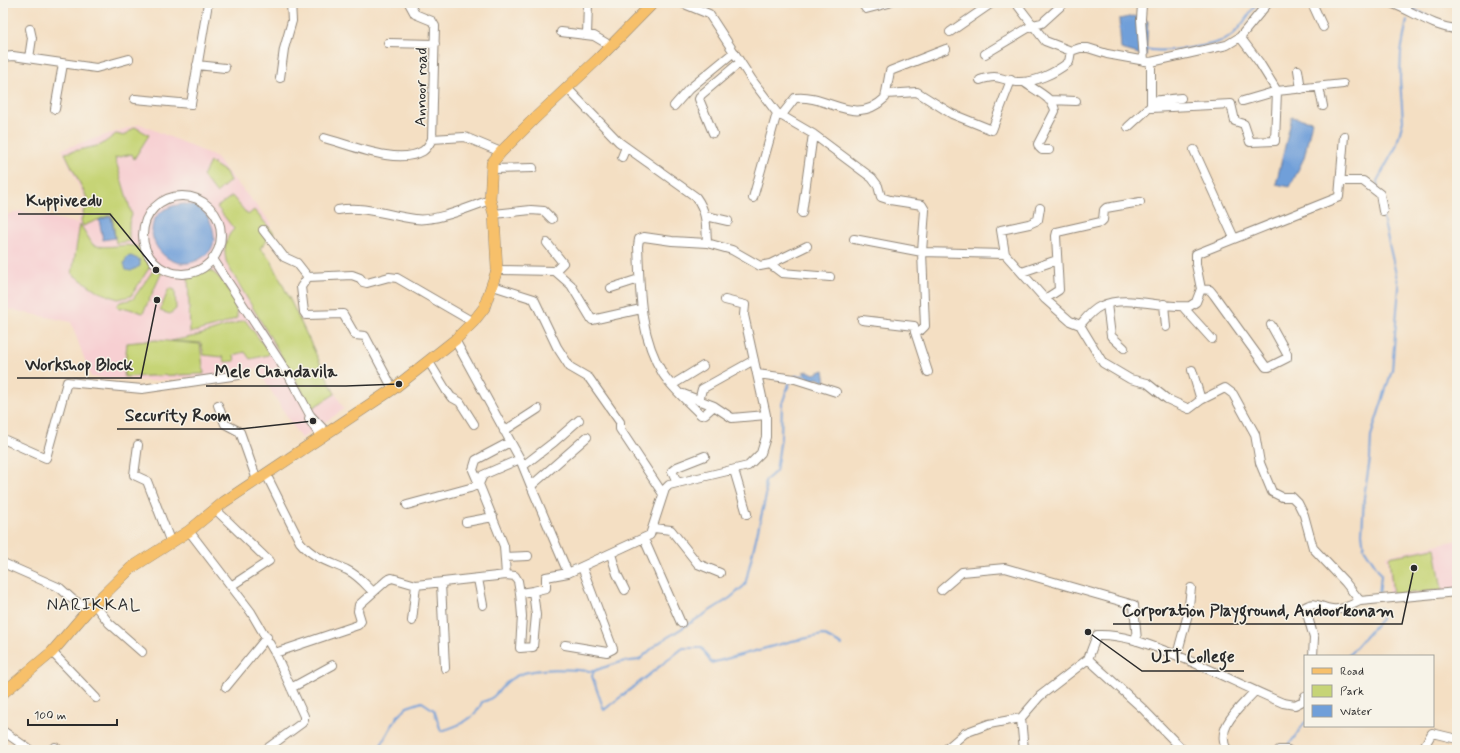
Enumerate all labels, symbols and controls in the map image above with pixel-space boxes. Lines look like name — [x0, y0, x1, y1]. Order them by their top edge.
street label: Annoor road — [410, 47, 433, 127]
callout: Kuppiveedu — [18, 185, 110, 214]
text: Kuppiveedu — [26, 190, 102, 212]
callout: Workshop Block — [17, 349, 141, 378]
text: Workshop Block — [24, 354, 133, 376]
callout: Mele Chandavila — [206, 357, 346, 386]
text: Mele Chandavila — [215, 361, 338, 383]
callout: Security Room — [117, 400, 240, 429]
text: Security Room — [125, 405, 232, 427]
district label: NARIKKAL — [47, 594, 141, 616]
callout: Corporation Playground, Andoorkonam — [1113, 595, 1402, 624]
text: Corporation Playground, Andoorkonam — [1122, 600, 1394, 625]
callout: UIT College — [1142, 642, 1244, 671]
text: UIT College — [1151, 646, 1235, 671]
legend — [1304, 655, 1434, 727]
text: Road — [1340, 664, 1364, 680]
text: Park — [1340, 684, 1364, 700]
scale bar — [28, 701, 117, 727]
text: Water — [1340, 704, 1372, 720]
text: 100 m — [34, 708, 66, 724]

